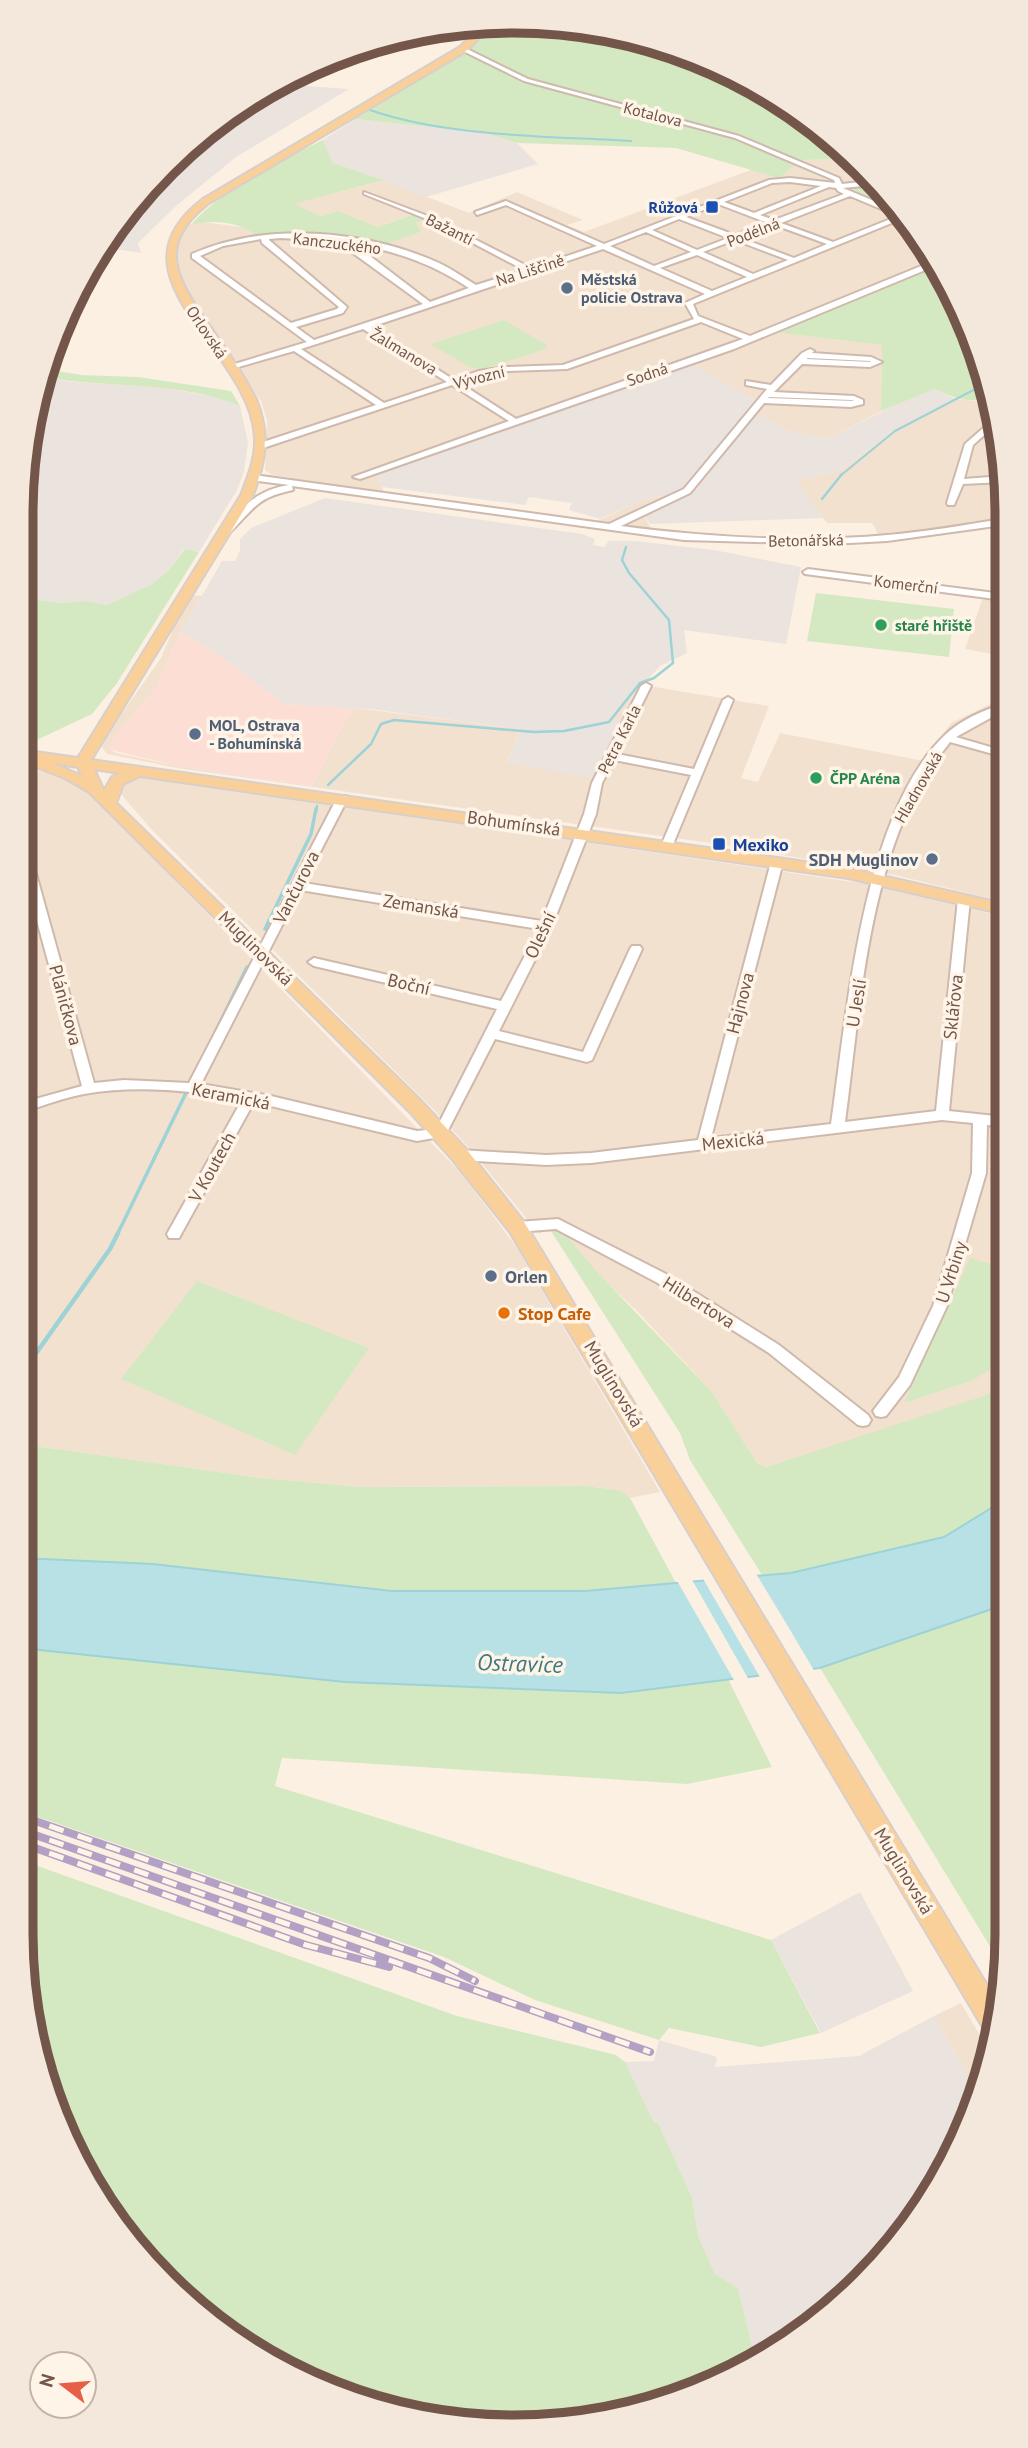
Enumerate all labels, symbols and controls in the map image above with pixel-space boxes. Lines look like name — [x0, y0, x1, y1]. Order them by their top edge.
street label: Kotalova — [622, 97, 684, 131]
place label: Růžová — [649, 197, 698, 217]
marker: Růžová — [704, 199, 720, 215]
street label: Bažantí — [423, 209, 477, 249]
street label: Podélná — [724, 213, 782, 251]
street label: Kanczuckého — [292, 228, 382, 258]
street label: Na Liščině — [493, 250, 567, 290]
place label: Městská policie Ostrava — [581, 269, 683, 307]
marker: Městská policie Ostrava — [559, 280, 575, 296]
street label: Orlovská — [182, 302, 232, 362]
street label: Žalmanova — [367, 323, 441, 379]
street label: Sodná — [624, 358, 670, 390]
street label: Vývozní — [450, 361, 507, 393]
street label: Betonářská — [768, 529, 844, 551]
street label: Komerční — [873, 570, 939, 598]
place label: staré hřiště — [895, 615, 972, 635]
marker: staré hřiště — [873, 617, 889, 633]
street label: Petra Karla — [593, 701, 645, 777]
place label: MOL, Ostrava - Bohumínská — [209, 715, 301, 753]
marker: MOL, Ostrava - Bohumínská — [187, 726, 203, 742]
street label: Hladnovská — [890, 748, 946, 826]
place label: ČPP Aréna — [830, 768, 900, 788]
marker: ČPP Aréna — [808, 770, 824, 786]
street label: Bohumínská — [466, 805, 562, 841]
place label: Mexiko — [733, 833, 789, 856]
marker: Mexiko — [711, 836, 727, 852]
street label: Vančurova — [267, 847, 324, 928]
place label: SDH Muglinov — [809, 848, 918, 871]
marker: SDH Muglinov — [924, 851, 940, 867]
street label: Zemanská — [381, 889, 461, 923]
street label: Muglinovská — [214, 906, 298, 990]
street label: Olešní — [519, 908, 561, 962]
street label: Pláničkova — [44, 962, 88, 1048]
street label: Boční — [385, 968, 433, 1000]
street label: Hajnova — [721, 970, 759, 1036]
street label: Sklářova — [938, 973, 968, 1041]
street label: U Jeslí — [841, 977, 871, 1029]
street label: Keramická — [190, 1077, 272, 1115]
street label: Mexická — [701, 1126, 765, 1156]
street label: V Koutech — [183, 1128, 241, 1207]
street label: U Vrbiny — [930, 1237, 972, 1306]
place label: Orlen — [505, 1265, 548, 1288]
marker: Orlen — [483, 1268, 499, 1284]
street label: Hilbertova — [659, 1271, 739, 1333]
place label: Stop Cafe — [518, 1302, 591, 1325]
marker: Stop Cafe — [496, 1305, 512, 1321]
street label: Muglinovská — [579, 1337, 649, 1431]
water label: Ostravice — [477, 1647, 564, 1679]
street label: Muglinovská — [869, 1824, 939, 1918]
north arrow — [28, 2350, 98, 2420]
text: N — [33, 2371, 60, 2390]

